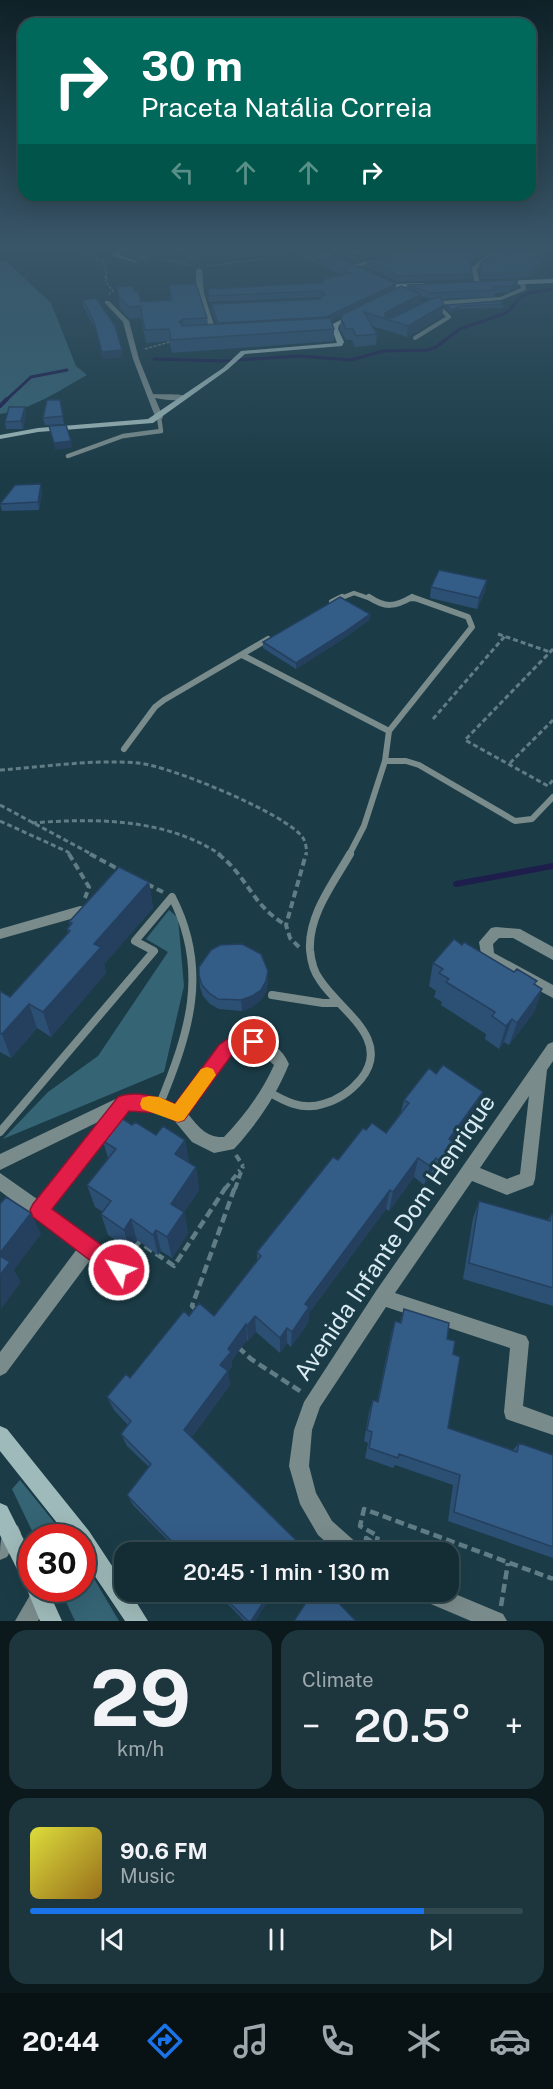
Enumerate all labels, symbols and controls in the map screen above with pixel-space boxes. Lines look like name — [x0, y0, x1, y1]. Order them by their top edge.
text: 30 m — [141, 41, 243, 90]
icon: right — [42, 42, 120, 120]
text: Praceta Natália Correia — [141, 91, 432, 123]
icon: left — [166, 156, 199, 189]
icon: ahead — [229, 156, 262, 189]
icon: ahead — [292, 156, 325, 189]
icon: right — [355, 156, 388, 189]
pin — [228, 1016, 279, 1067]
icon: arrive — [237, 1025, 270, 1058]
street label: Avenida Infante Dom Henrique — [288, 1089, 500, 1385]
position arrow — [87, 1238, 151, 1302]
speed limit sign: 30 — [18, 1524, 96, 1602]
text: 20:45 · 1 min · 130 m — [183, 1559, 390, 1585]
text: 29 — [90, 1652, 191, 1744]
text: Climate — [302, 1668, 374, 1692]
text: 20.5° — [353, 1699, 472, 1752]
text: − — [302, 1707, 320, 1745]
text: + — [505, 1707, 523, 1745]
text: km/h — [117, 1737, 164, 1761]
text: 90.6 FM — [120, 1838, 208, 1864]
text: Music — [120, 1864, 175, 1888]
icon: previous — [96, 1923, 129, 1956]
icon: pause — [260, 1923, 293, 1956]
icon: next — [424, 1923, 457, 1956]
icon: directions — [144, 2020, 186, 2062]
icon: music — [230, 2020, 272, 2062]
icon: phone — [316, 2020, 358, 2062]
icon: climate — [403, 2020, 445, 2062]
icon: car — [489, 2020, 531, 2062]
text: 20:44 — [22, 2025, 99, 2057]

